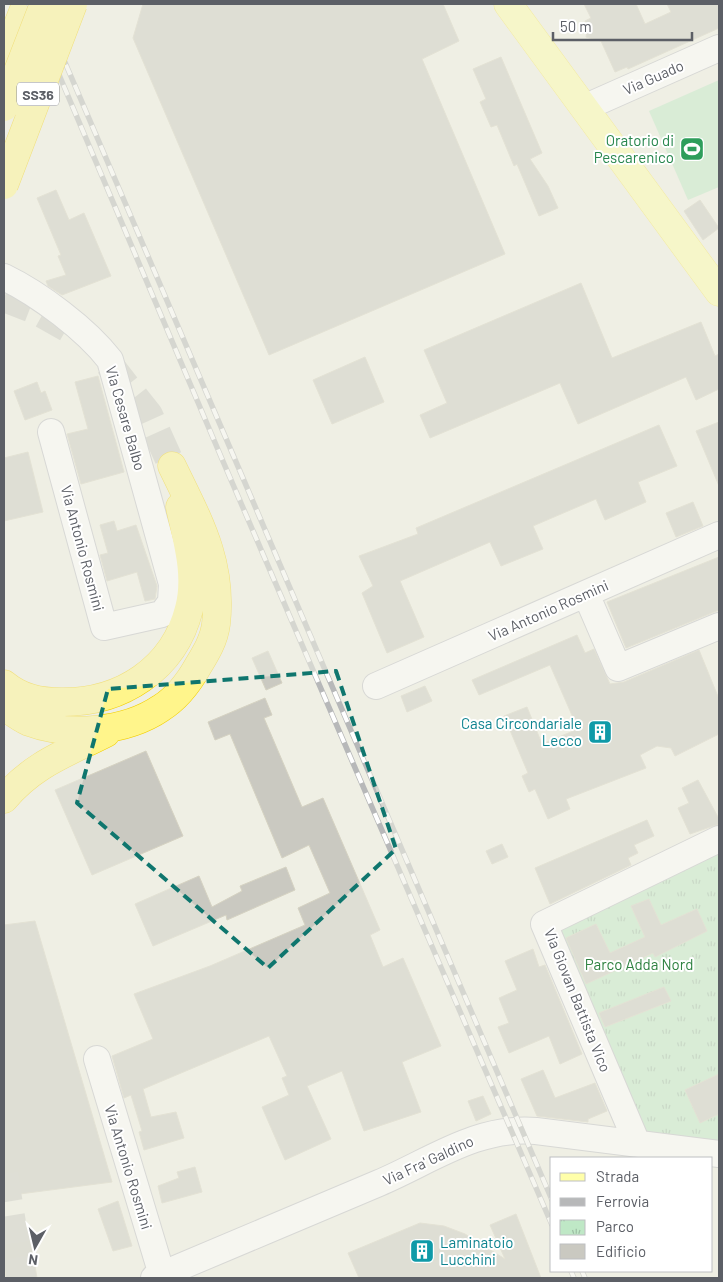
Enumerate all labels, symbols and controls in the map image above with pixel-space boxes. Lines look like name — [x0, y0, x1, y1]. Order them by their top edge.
scale bar — [553, 10, 692, 42]
text: 50 m — [560, 17, 592, 35]
street label: Via Guado — [620, 56, 686, 98]
road number: SS36 — [17, 82, 59, 106]
place label: Oratorio di Pescarenico — [594, 131, 674, 166]
sports icon: Oratorio di Pescarenico — [679, 136, 705, 162]
street label: Via Cesare Balbo — [102, 363, 150, 473]
street label: Via Antonio Rosmini — [58, 483, 108, 613]
street label: Via Antonio Rosmini — [485, 575, 611, 645]
place label: Casa Circondariale Lecco — [461, 714, 582, 749]
building icon: Casa Circondariale Lecco — [587, 719, 613, 745]
street label: Via Giovan Battista Vico — [541, 925, 615, 1075]
park label: Parco Adda Nord — [585, 955, 693, 973]
street label: Via Antonio Rosmini — [101, 1102, 157, 1232]
street label: Via Fra' Galdino — [380, 1131, 476, 1189]
legend — [550, 1157, 713, 1272]
text: Strada — [596, 1167, 639, 1185]
text: Ferrovia — [596, 1192, 649, 1210]
text: Parco — [596, 1217, 634, 1235]
north arrow — [10, 1222, 60, 1272]
place label: Laminatoio Lucchini — [440, 1233, 514, 1268]
building icon: Laminatoio Lucchini — [409, 1238, 435, 1264]
text: Edificio — [596, 1242, 646, 1260]
text: N — [27, 1251, 39, 1269]

